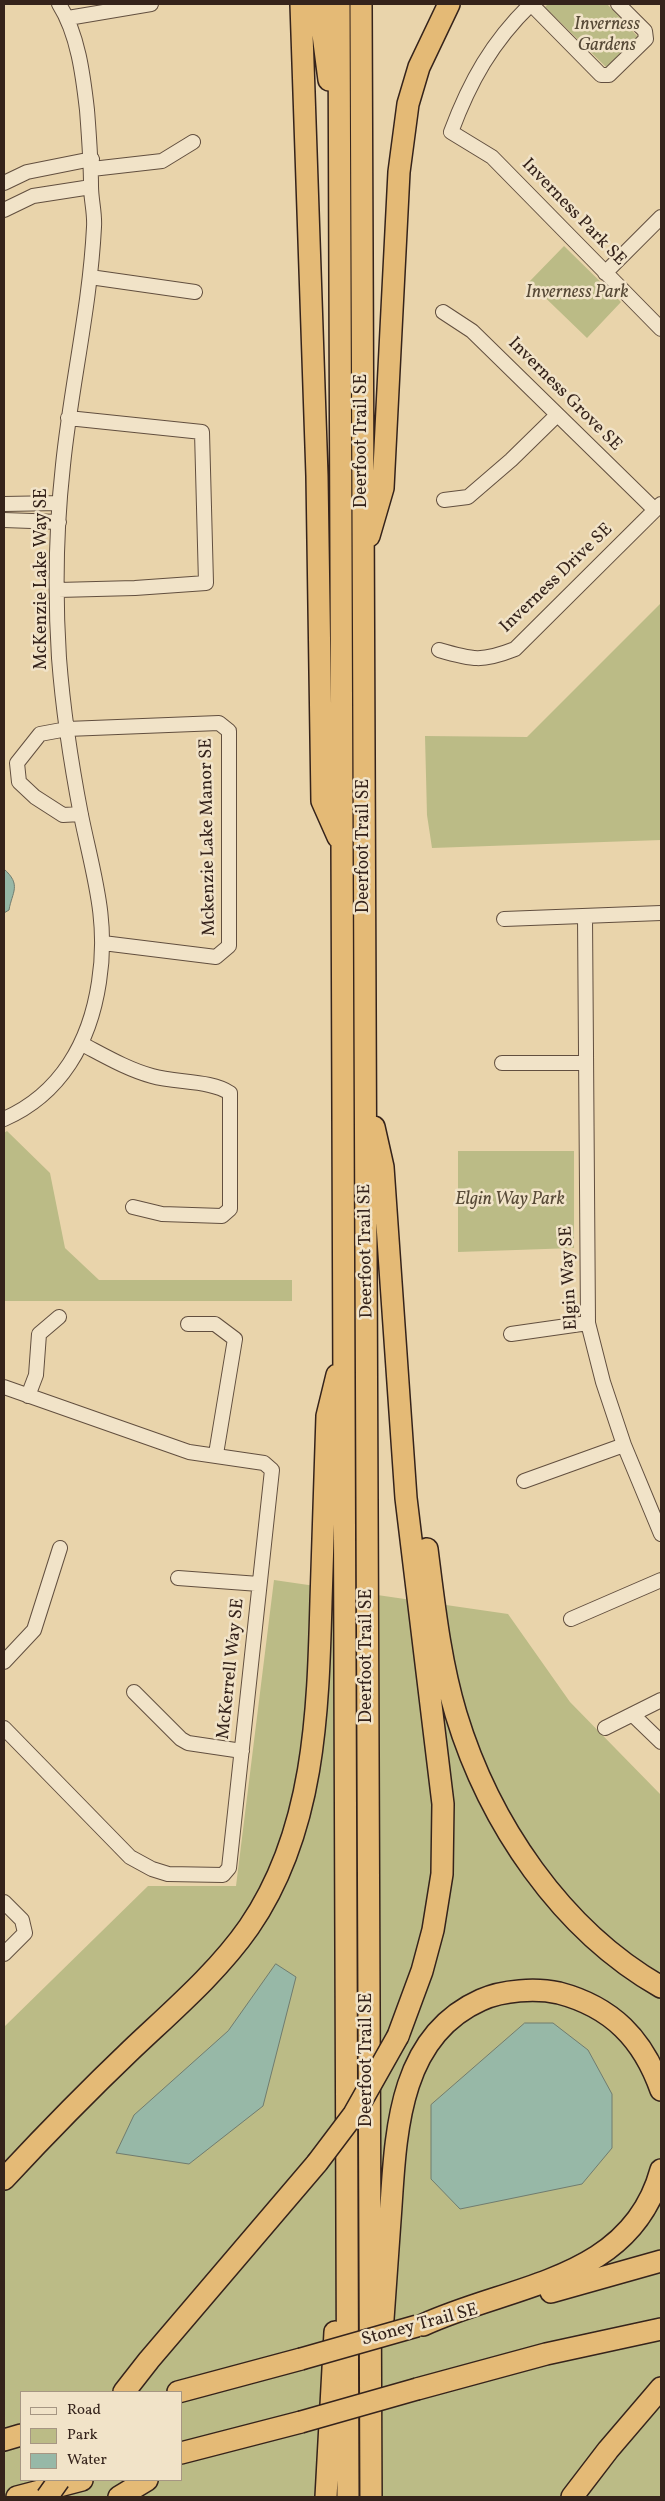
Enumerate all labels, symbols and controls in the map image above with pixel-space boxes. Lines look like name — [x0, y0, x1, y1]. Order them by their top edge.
park label: Inverness Gardens — [574, 15, 640, 58]
street label: Inverness Park SE — [516, 155, 630, 271]
park label: Inverness Park — [525, 283, 629, 305]
street label: Inverness Grove SE — [502, 333, 626, 457]
street label: Deerfoot Trail SE — [352, 374, 374, 508]
street label: McKenzie Lake Way SE — [32, 488, 54, 670]
street label: Inverness Drive SE — [496, 520, 618, 638]
street label: Mckenzie Lake Manor SE — [196, 738, 222, 936]
street label: Deerfoot Trail SE — [354, 779, 376, 913]
street label: Deerfoot Trail SE — [355, 1184, 379, 1318]
park label: Elgin Way Park — [455, 1190, 565, 1212]
street label: Elgin Way SE — [556, 1225, 584, 1331]
street label: Deerfoot Trail SE — [357, 1589, 379, 1723]
street label: McKerrell Way SE — [214, 1597, 250, 1741]
street label: Deerfoot Trail SE — [357, 1993, 379, 2127]
street label: Stoney Trail SE — [359, 2300, 481, 2352]
legend — [20, 2391, 182, 2481]
text: Road — [67, 2400, 101, 2421]
text: Park — [67, 2425, 98, 2446]
text: Water — [67, 2450, 107, 2471]

